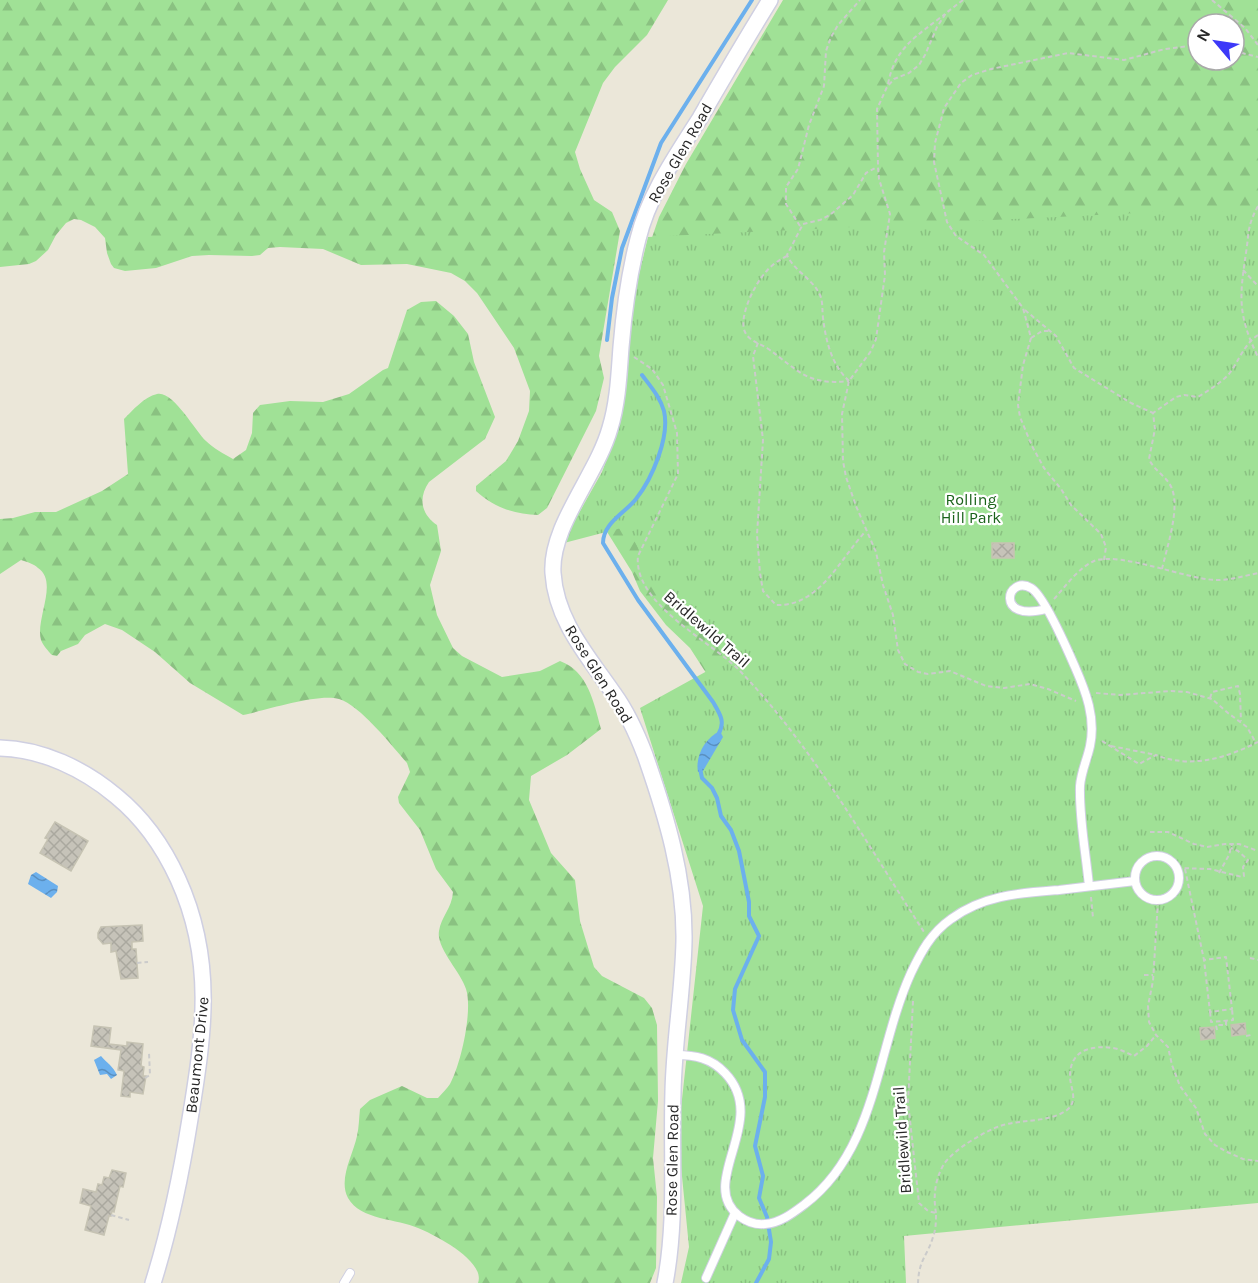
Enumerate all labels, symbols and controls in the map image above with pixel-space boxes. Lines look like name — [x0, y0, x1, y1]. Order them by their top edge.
north arrow — [1186, 12, 1246, 72]
text: N — [1192, 25, 1214, 45]
street label: Rose Glen Road — [644, 100, 716, 206]
park label: Rolling Hill Park — [941, 490, 1001, 527]
street label: Bridlewild Trail — [660, 587, 754, 671]
street label: Rose Glen Road — [561, 621, 637, 727]
street label: Beaumont Drive — [181, 996, 213, 1114]
street label: Bridlewild Trail — [889, 1086, 915, 1194]
street label: Rose Glen Road — [662, 1104, 682, 1216]

